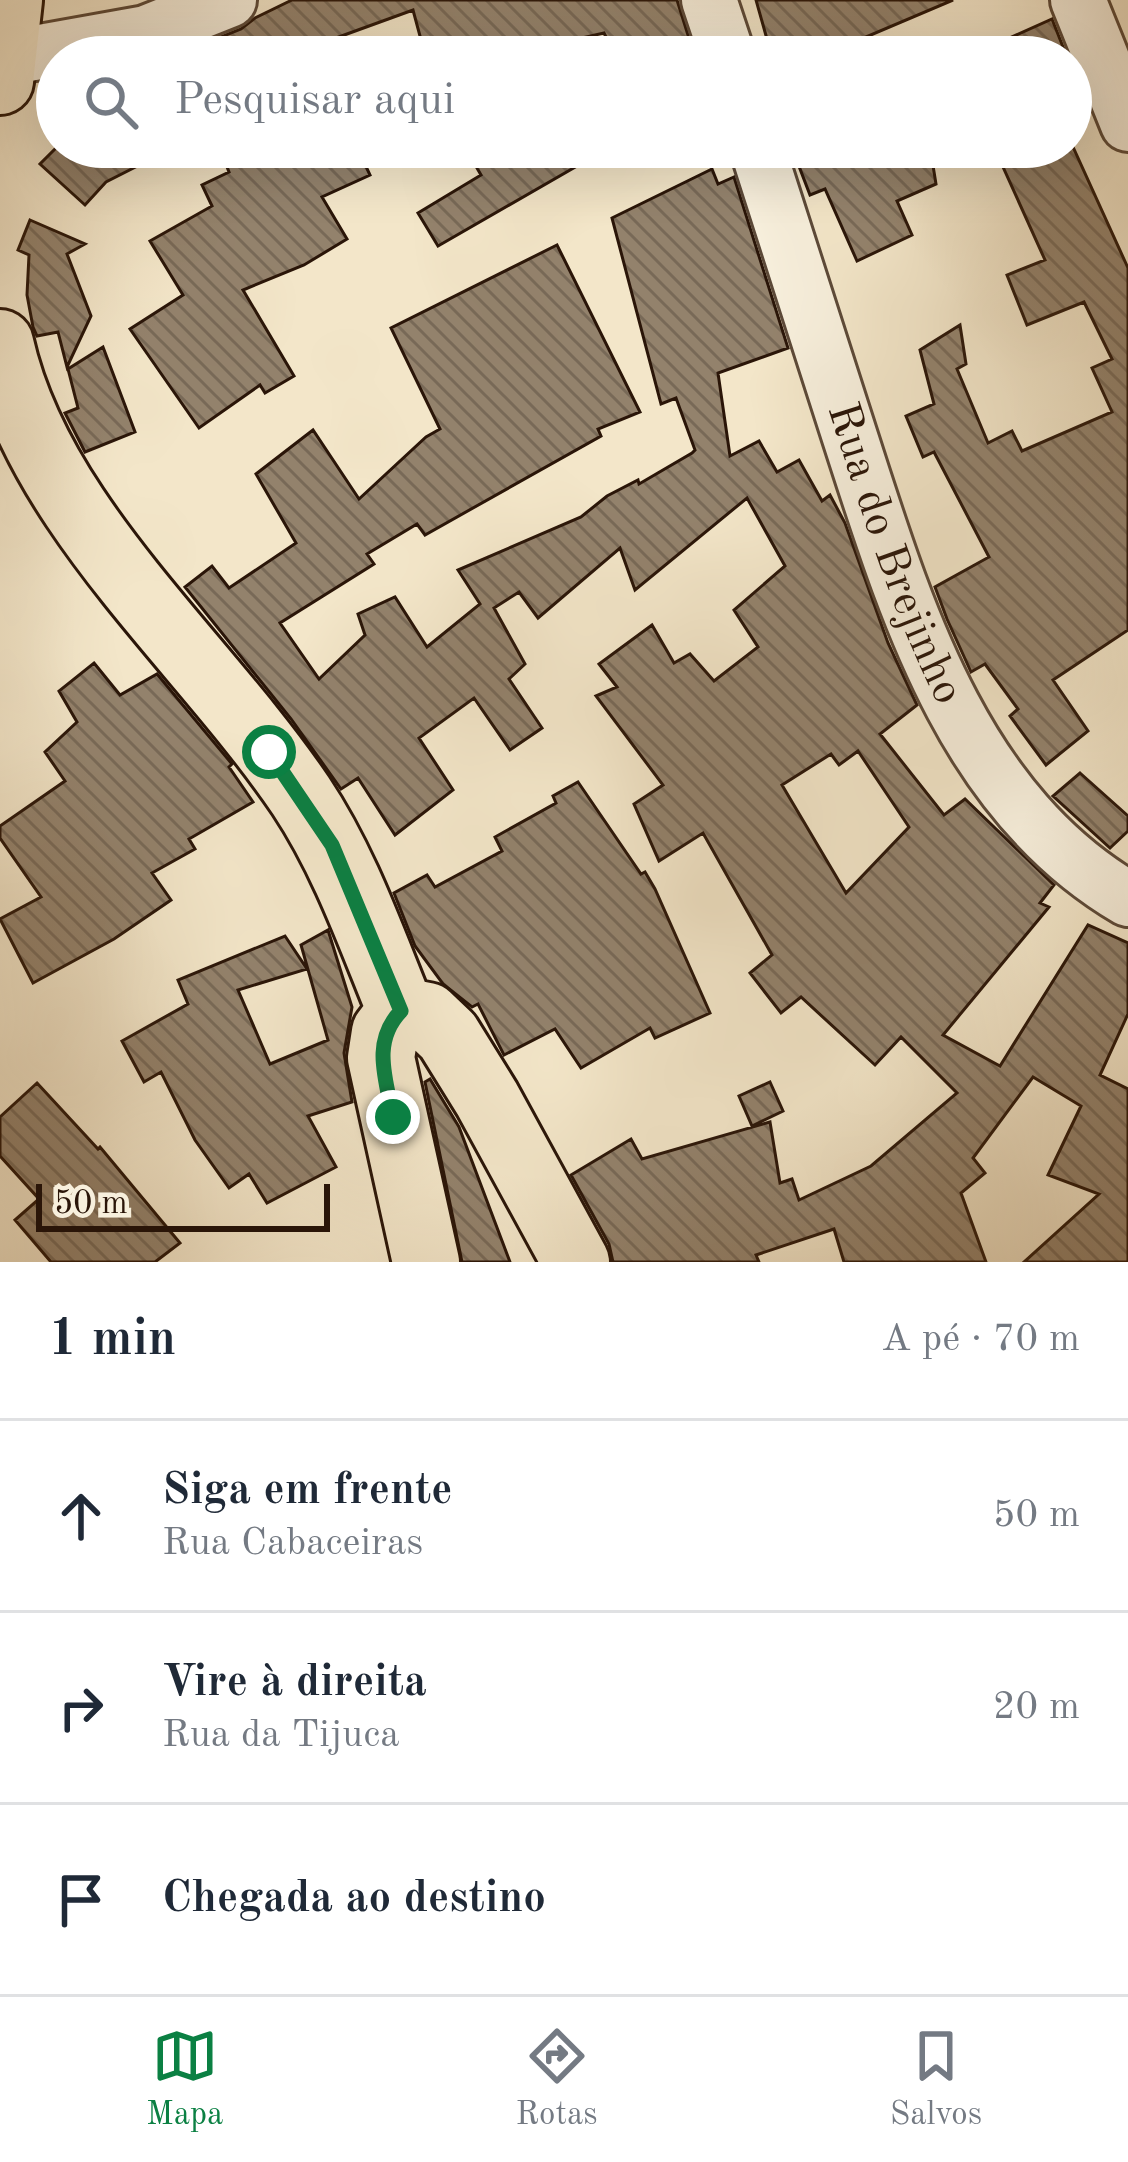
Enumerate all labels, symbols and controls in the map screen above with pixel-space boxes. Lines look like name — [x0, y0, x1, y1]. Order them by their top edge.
search box — [36, 36, 1092, 168]
icon: search — [78, 69, 144, 135]
text: Pesquisar aqui — [174, 79, 455, 124]
street label: Rua do Brejinho — [818, 397, 970, 712]
route start — [242, 725, 296, 779]
route end — [366, 1090, 420, 1144]
scale bar — [36, 1178, 330, 1231]
text: 50 m — [54, 1188, 128, 1221]
text: 1 min — [48, 1315, 176, 1366]
text: A pé · 70 m — [881, 1320, 1080, 1359]
text: Siga em frente — [162, 1469, 453, 1514]
icon: ahead — [48, 1483, 114, 1549]
text: 50 m — [993, 1496, 1080, 1535]
text: Rua Cabaceiras — [162, 1524, 423, 1563]
text: Vire à direita — [162, 1661, 427, 1706]
icon: right — [48, 1675, 114, 1741]
text: 20 m — [993, 1688, 1080, 1727]
text: Rua da Tijuca — [162, 1716, 399, 1755]
icon: arrive — [48, 1867, 114, 1933]
text: Chegada ao destino — [162, 1877, 546, 1922]
tab: Mapa — [146, 2023, 223, 2136]
tab: Rotas — [515, 2023, 598, 2136]
tab: Salvos — [890, 2023, 982, 2136]

